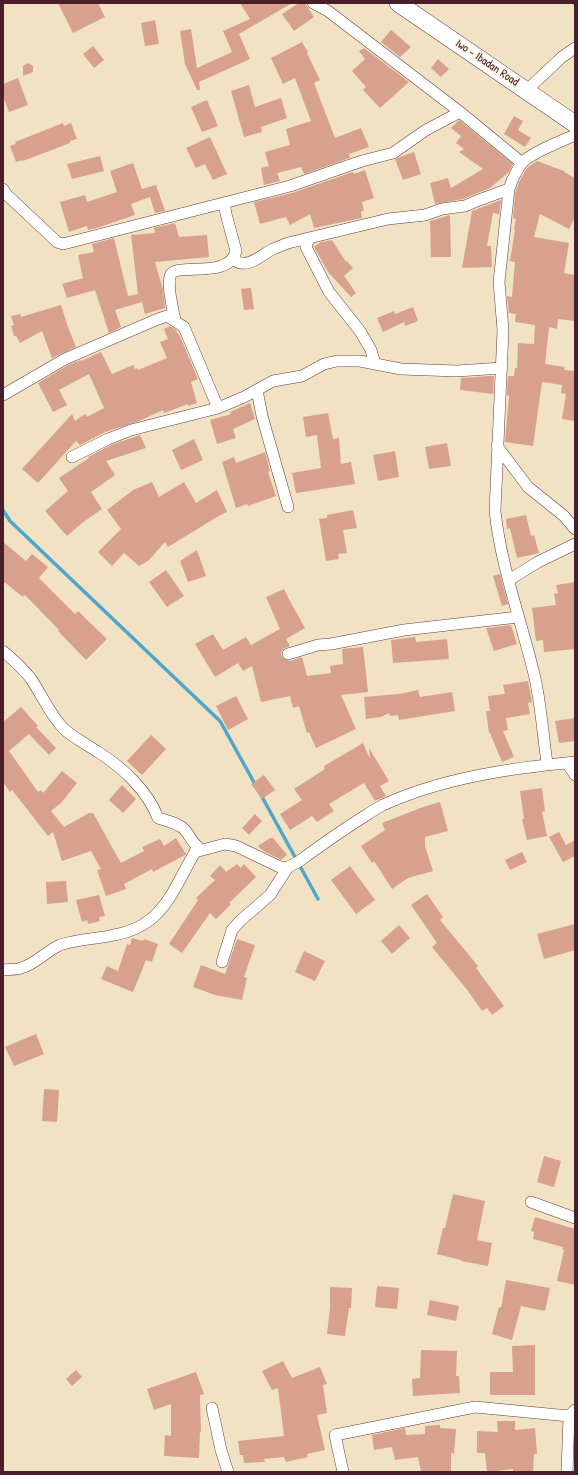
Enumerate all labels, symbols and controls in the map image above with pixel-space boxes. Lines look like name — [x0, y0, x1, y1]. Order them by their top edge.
street label: Iwo - Ibadan Road — [453, 37, 521, 89]

